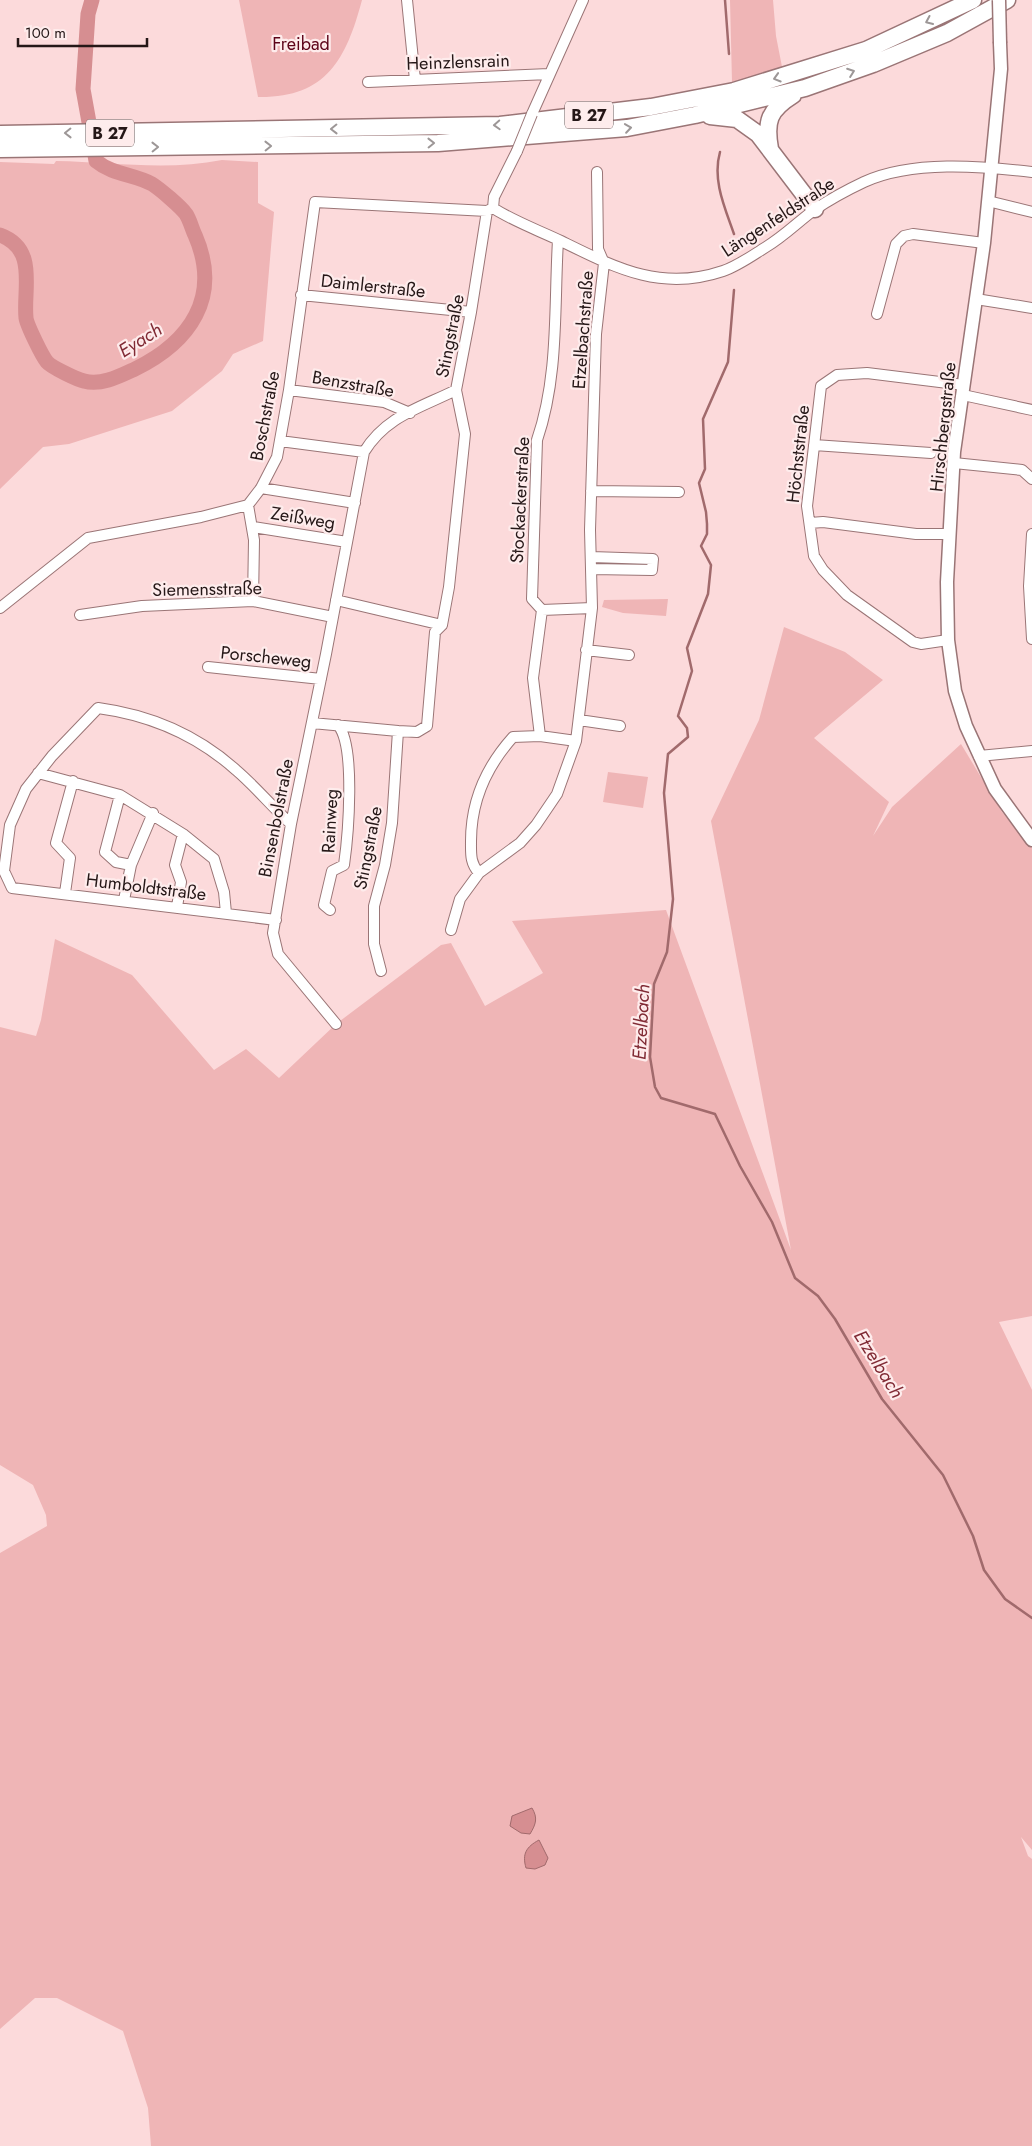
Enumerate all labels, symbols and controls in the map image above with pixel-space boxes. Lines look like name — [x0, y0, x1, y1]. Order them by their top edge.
scale bar — [18, 15, 146, 47]
one-way arrow — [925, 15, 934, 26]
text: 100 m — [25, 22, 66, 44]
park label: Freibad — [272, 31, 330, 57]
street label: Heinzlensrain — [406, 47, 510, 77]
one-way arrow — [846, 68, 854, 78]
one-way arrow — [774, 72, 782, 82]
road number: B 27 — [565, 102, 613, 128]
road number: B 27 — [86, 120, 134, 146]
one-way arrow — [493, 120, 501, 131]
one-way arrow — [624, 123, 632, 134]
one-way arrow — [330, 124, 338, 134]
one-way arrow — [64, 128, 72, 138]
one-way arrow — [427, 138, 435, 149]
one-way arrow — [265, 141, 273, 151]
one-way arrow — [152, 142, 159, 152]
street label: Längenfeldstraße — [716, 171, 840, 263]
street label: Daimlerstraße — [319, 268, 427, 304]
street label: Etzelbachstraße — [566, 270, 600, 390]
street label: Stingstraße — [429, 292, 471, 380]
water label: Eyach — [113, 316, 167, 364]
street label: Hirschbergstraße — [923, 361, 963, 493]
street label: Benzstraße — [310, 364, 396, 404]
street label: Boschstraße — [244, 369, 286, 463]
street label: Höchststraße — [780, 404, 816, 504]
street label: Stockackerstraße — [504, 436, 536, 564]
street label: Zeißweg — [269, 500, 337, 536]
street label: Siemensstraße — [152, 575, 262, 603]
street label: Porscheweg — [219, 639, 313, 675]
street label: Binsenbolstraße — [252, 757, 300, 879]
street label: Rainweg — [315, 788, 345, 854]
street label: Stingstraße — [347, 804, 389, 892]
street label: Humboldtstraße — [84, 867, 208, 907]
water label: Etzelbach — [626, 983, 656, 1061]
water label: Etzelbach — [847, 1325, 911, 1403]

